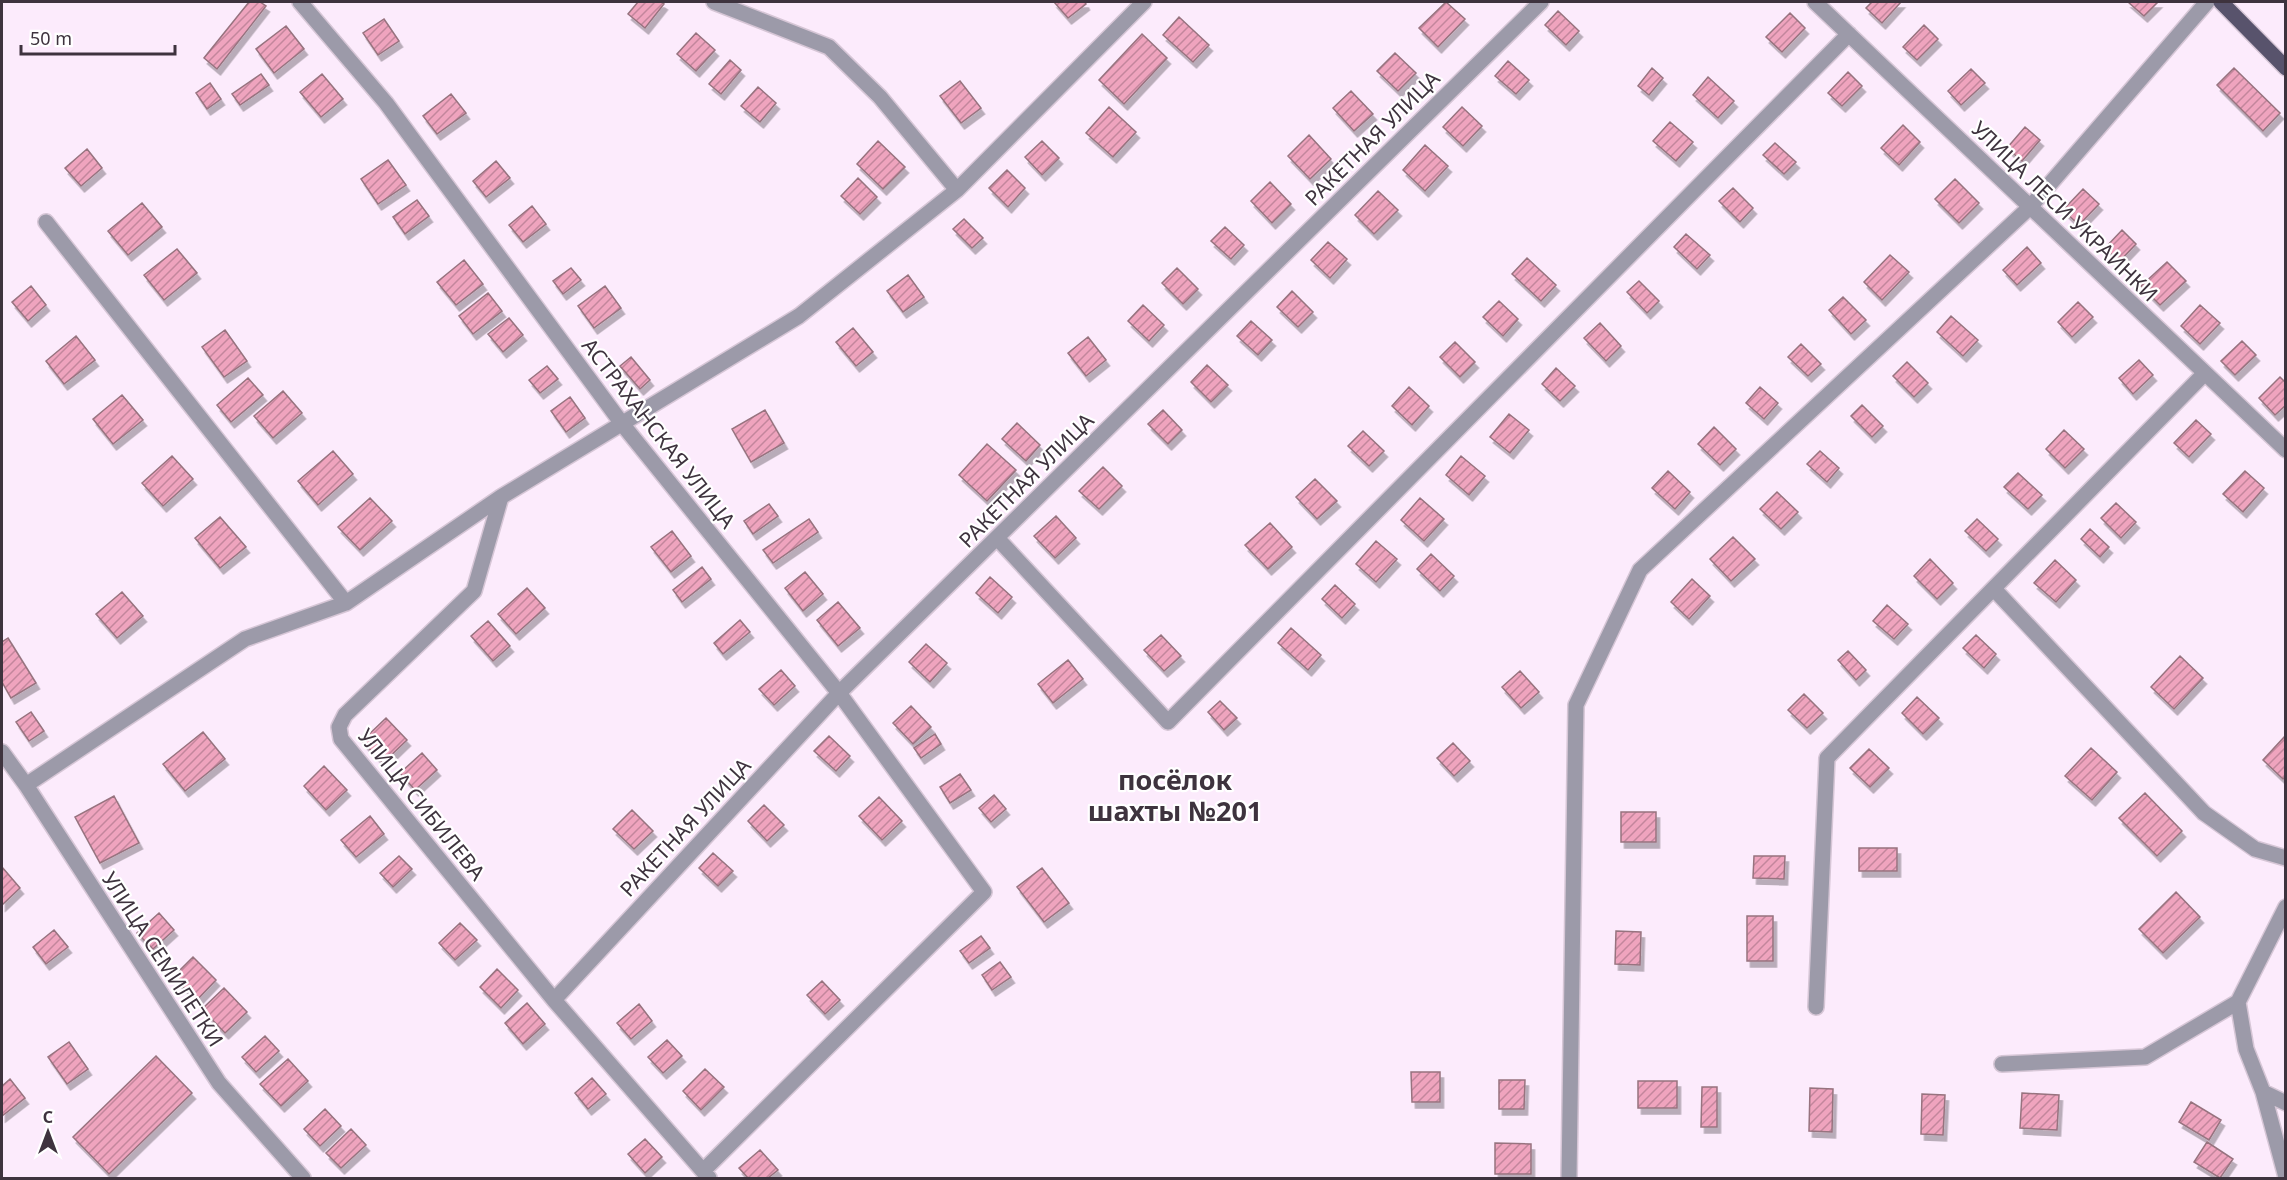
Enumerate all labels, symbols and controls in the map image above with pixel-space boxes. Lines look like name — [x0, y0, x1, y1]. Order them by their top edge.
scale bar — [21, 18, 176, 56]
text: 50 m — [30, 26, 72, 50]
street label: РАКЕТНАЯ УЛИЦА — [1298, 64, 1446, 212]
street label: УЛИЦА ЛЕСИ УКРАИНКИ — [1966, 115, 2164, 307]
street label: АСТРАХАНСКАЯ УЛИЦА — [576, 332, 742, 534]
street label: РАКЕТНАЯ УЛИЦА — [952, 406, 1100, 554]
street label: УЛИЦА СИБИЛЕВА — [352, 722, 492, 886]
street label: РАКЕТНАЯ УЛИЦА — [613, 751, 757, 902]
district label: посёлок шахты №201 — [1088, 761, 1262, 829]
street label: УЛИЦА СЕМИЛЕТКИ — [96, 866, 230, 1052]
north arrow — [18, 1102, 78, 1162]
text: С — [43, 1106, 53, 1128]

